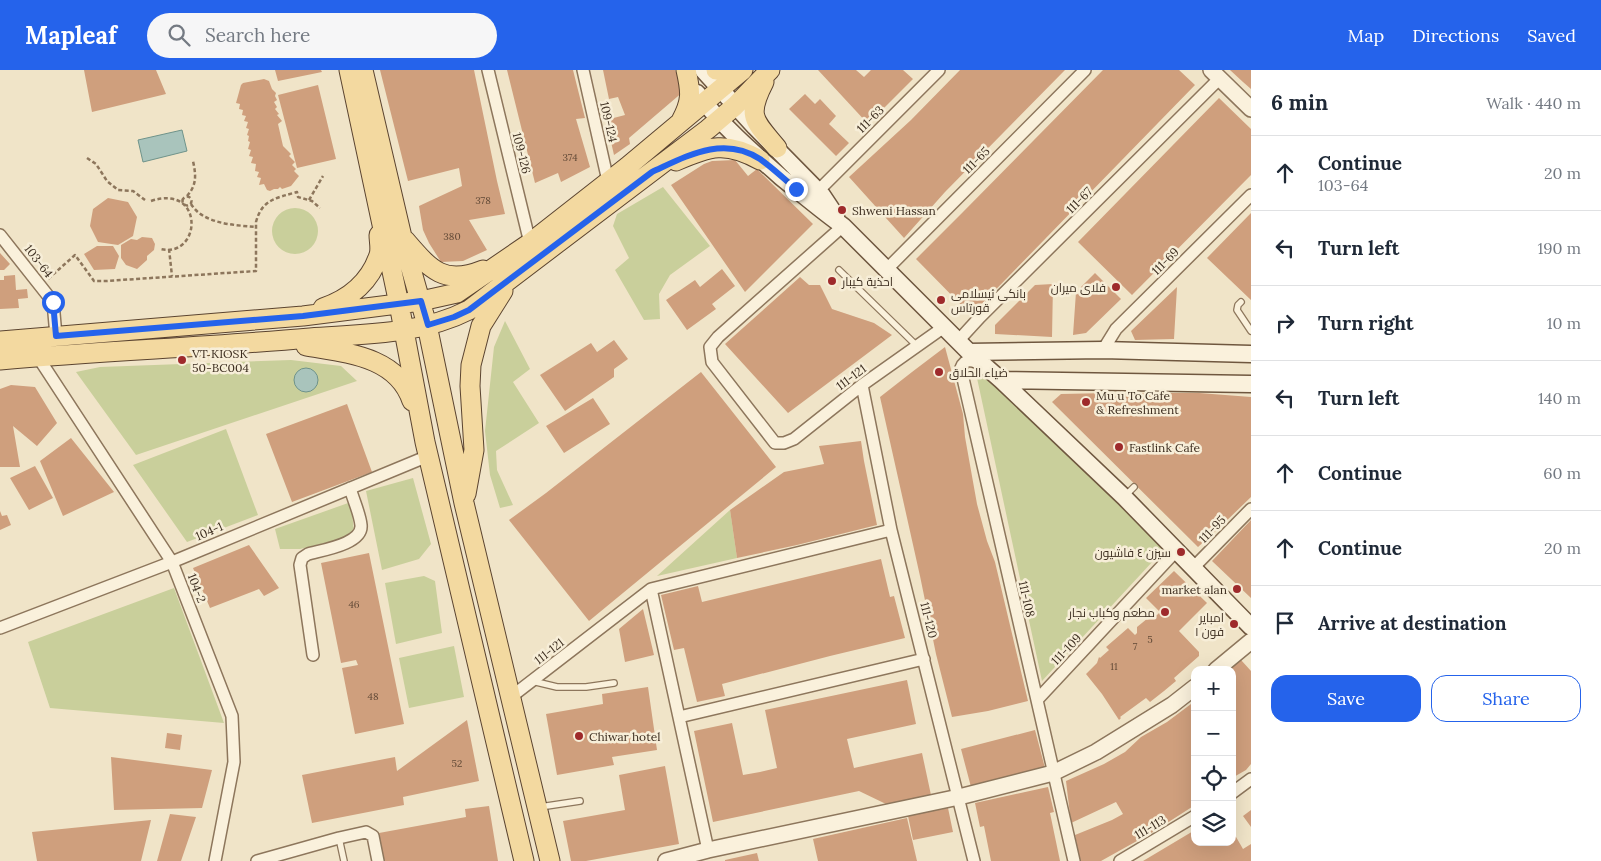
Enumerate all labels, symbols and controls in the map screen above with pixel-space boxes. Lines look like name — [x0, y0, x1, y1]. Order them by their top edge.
search box — [147, 13, 497, 58]
text: Mapleaf — [25, 20, 117, 51]
icon: search — [165, 21, 193, 49]
text: Search here — [205, 23, 310, 47]
text: Map — [1348, 24, 1384, 47]
text: Directions — [1412, 24, 1499, 47]
text: Saved — [1527, 24, 1576, 47]
text: 6 min — [1271, 89, 1328, 116]
text: Walk · 440 m — [1486, 93, 1581, 113]
street label: 109-124 — [597, 100, 621, 144]
street label: 111-63 — [853, 102, 887, 136]
street label: 109-126 — [510, 131, 534, 175]
street label: 111-65 — [959, 143, 993, 177]
house number: 374 — [562, 151, 578, 164]
text: Continue — [1318, 151, 1402, 175]
icon: ahead — [1271, 159, 1299, 187]
text: 20 m — [1544, 163, 1581, 183]
text: 103-64 — [1318, 175, 1368, 195]
route end — [785, 178, 808, 201]
street label: 111-67 — [1063, 183, 1096, 216]
house number: 378 — [475, 194, 491, 207]
place label: Shweni Hassan — [852, 203, 936, 218]
marker: Shweni Hassan — [836, 204, 848, 216]
house number: 380 — [443, 230, 461, 243]
icon: left — [1271, 234, 1299, 262]
text: Turn left — [1318, 236, 1399, 260]
text: 190 m — [1537, 238, 1581, 258]
street label: 103-64 — [21, 241, 57, 281]
street label: 111-69 — [1148, 244, 1182, 278]
place label: احذية كيبار — [841, 274, 893, 289]
marker: احذية كيبار — [826, 275, 838, 287]
place label: فلای میران — [1051, 280, 1106, 295]
marker: فلای میران — [1110, 281, 1122, 293]
place label: بانکی ئیسلامی قورتاس — [951, 286, 1026, 315]
route start — [42, 291, 65, 314]
marker: بانکی ئیسلامی قورتاس — [935, 294, 947, 306]
icon: right — [1271, 309, 1299, 337]
text: Turn right — [1318, 311, 1414, 335]
text: 10 m — [1547, 313, 1581, 333]
place label: VT KIOSK 50-BC004 — [191, 346, 249, 375]
marker: VT KIOSK 50-BC004 — [176, 354, 188, 366]
street label: 111-121 — [833, 361, 869, 393]
place label: ضياء الحلاق — [949, 365, 1008, 380]
marker: ضياء الحلاق — [933, 366, 945, 378]
icon: left — [1271, 384, 1299, 412]
text: Turn left — [1318, 386, 1399, 410]
place label: Mu u To Cafe & Refreshment — [1096, 388, 1179, 417]
text: 140 m — [1538, 388, 1581, 408]
marker: Mu u To Cafe & Refreshment — [1080, 396, 1092, 408]
place label: Fastlink Cafe — [1129, 440, 1201, 455]
marker: Fastlink Cafe — [1113, 441, 1125, 453]
icon: ahead — [1271, 459, 1299, 487]
text: Continue — [1318, 461, 1402, 485]
text: 60 m — [1543, 463, 1581, 483]
street label: 111-95 — [1195, 512, 1229, 546]
street label: 104-1 — [193, 519, 225, 543]
icon: ahead — [1271, 534, 1299, 562]
text: Continue — [1318, 536, 1402, 560]
text: 20 m — [1544, 538, 1581, 558]
place label: سيزن ٤ فاشيون — [1095, 545, 1171, 560]
marker: سيزن ٤ فاشيون — [1175, 546, 1187, 558]
street label: 104-2 — [185, 571, 209, 605]
street label: 111-108 — [1016, 579, 1039, 619]
place label: market alan — [1161, 582, 1227, 597]
marker: market alan — [1231, 583, 1243, 595]
house number: 46 — [348, 598, 360, 611]
street label: 111-120 — [917, 600, 941, 640]
place label: مطعم وكباب نجار — [1068, 605, 1155, 621]
marker: مطعم وكباب نجار — [1159, 606, 1171, 618]
icon: arrive — [1271, 609, 1299, 637]
place label: امباير فون ١ — [1195, 610, 1224, 639]
text: Arrive at destination — [1318, 611, 1507, 635]
marker: امباير فون ١ — [1228, 618, 1240, 630]
street label: 111-109 — [1048, 630, 1084, 668]
house number: 5 — [1147, 633, 1153, 646]
street label: 111-121 — [531, 635, 567, 667]
house number: 7 — [1133, 640, 1138, 653]
house number: 11 — [1110, 660, 1118, 673]
map controls — [1191, 666, 1236, 846]
button: + — [1191, 666, 1236, 711]
button: Save — [1271, 675, 1421, 722]
button: Share — [1431, 675, 1581, 722]
house number: 48 — [367, 690, 379, 703]
button: − — [1191, 711, 1236, 756]
place label: Chiwar hotel — [589, 729, 661, 744]
marker: Chiwar hotel — [573, 730, 585, 742]
button: locate — [1191, 756, 1236, 801]
house number: 52 — [452, 757, 462, 770]
button: layers — [1191, 801, 1236, 846]
street label: 111-113 — [1132, 812, 1169, 842]

